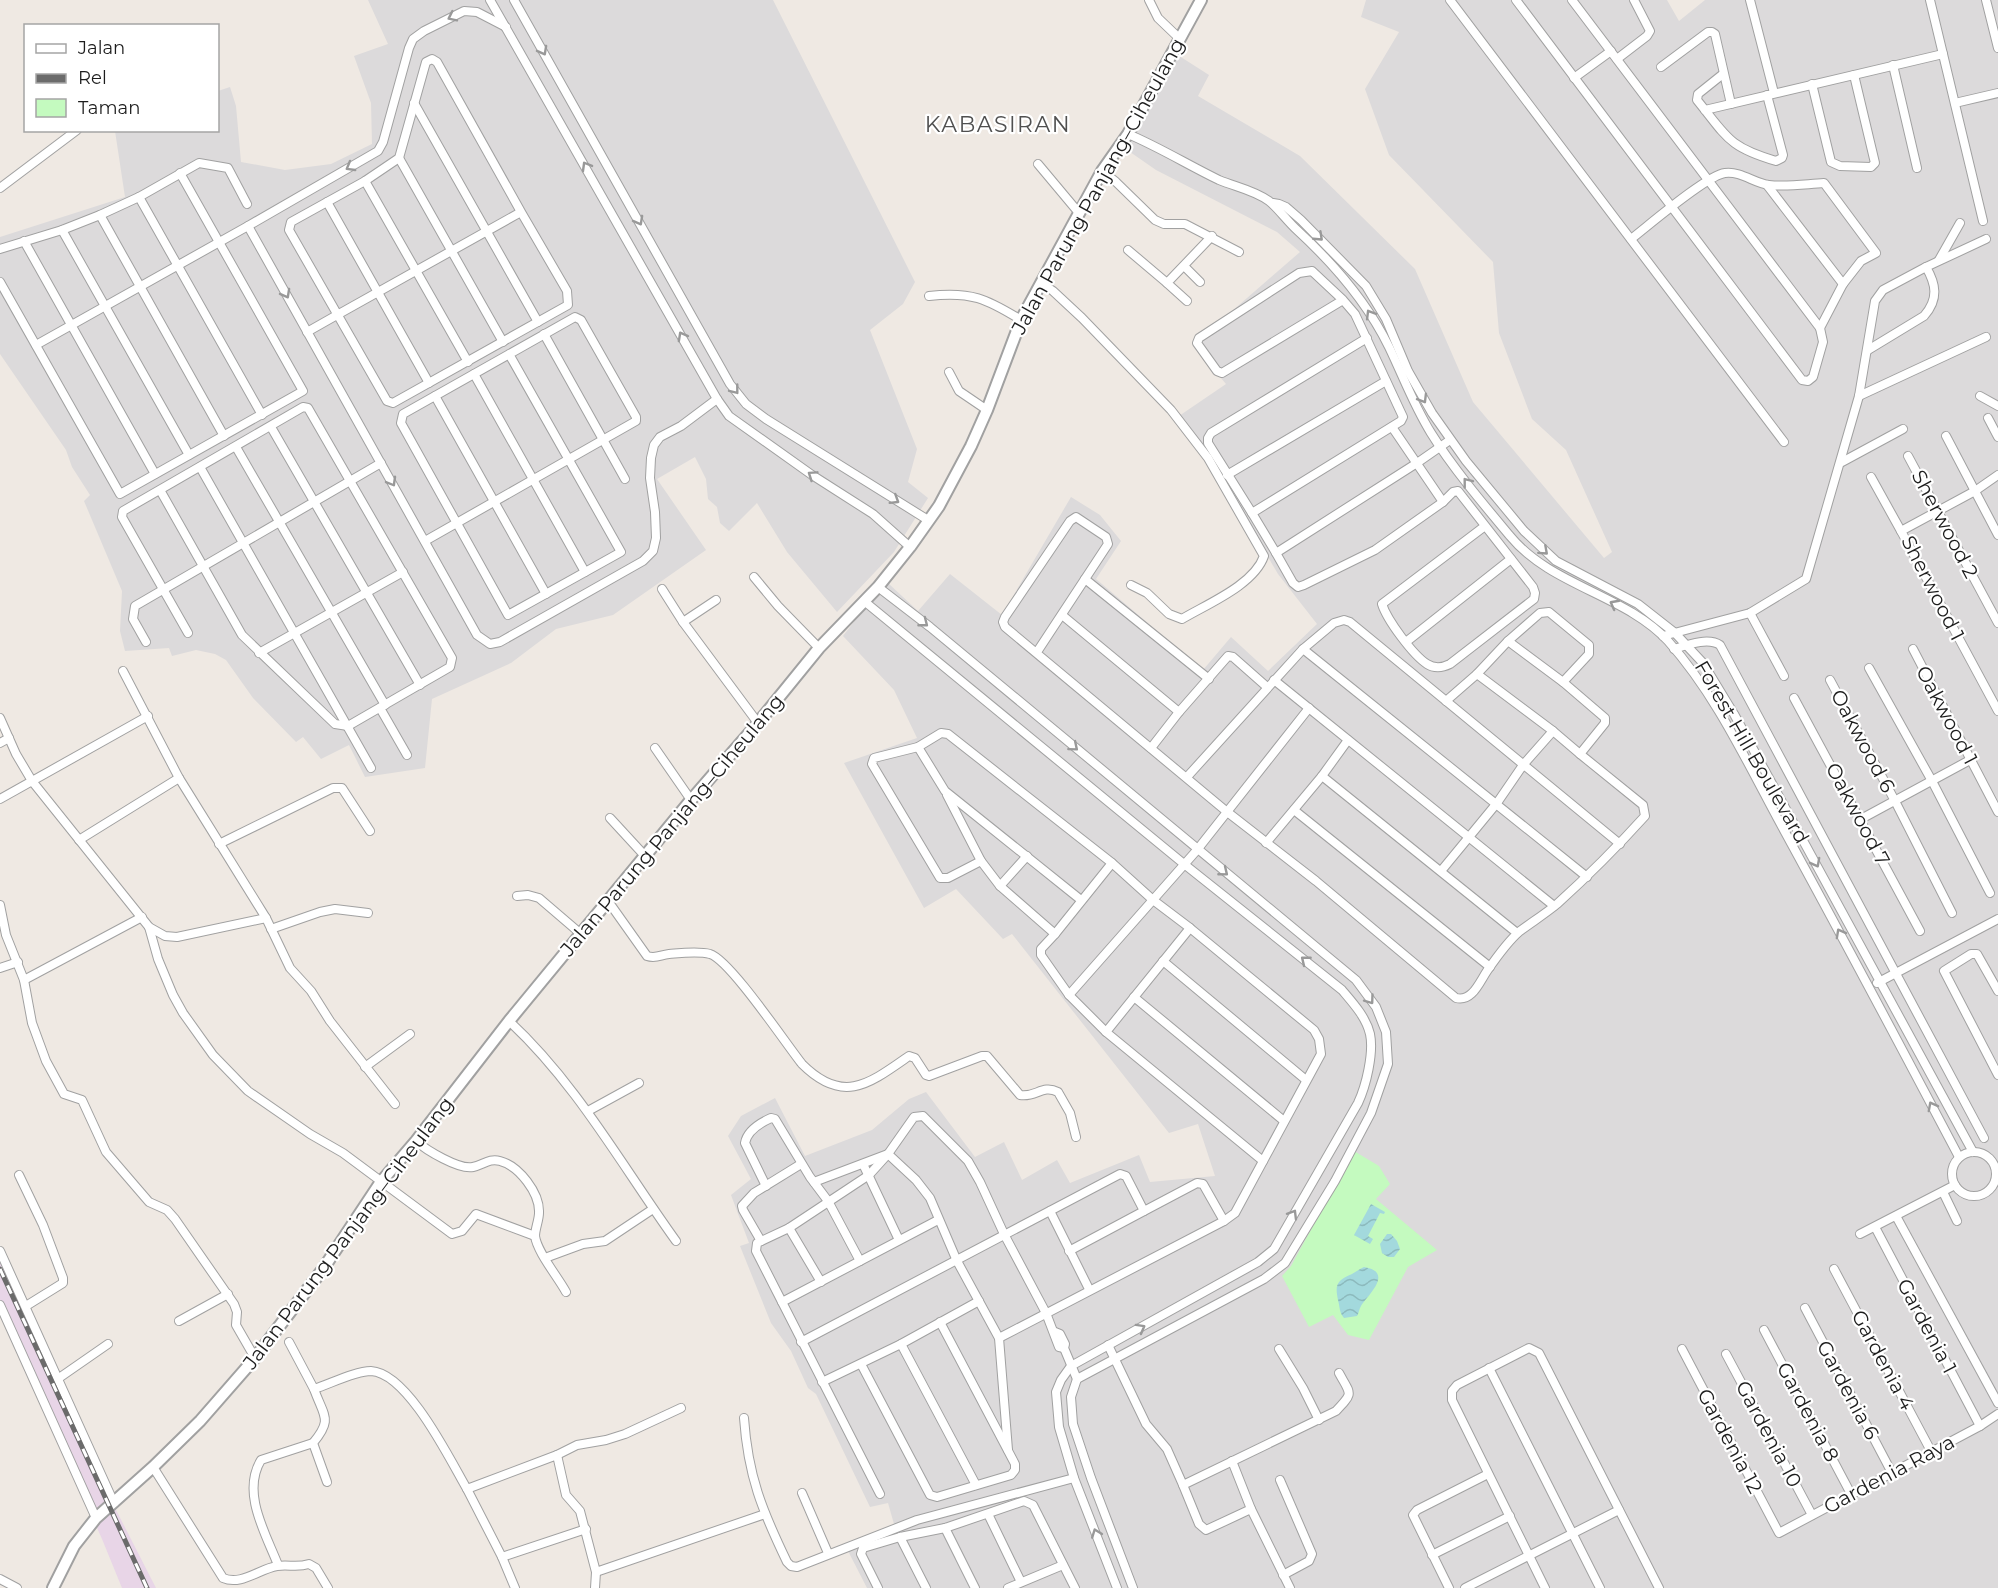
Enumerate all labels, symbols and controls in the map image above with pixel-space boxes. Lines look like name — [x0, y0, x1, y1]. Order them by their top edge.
one-way arrow — [448, 10, 459, 22]
legend — [24, 24, 219, 132]
street label: Jalan Parung Panjang–Ciheulang — [1006, 34, 1190, 339]
text: Jalan — [77, 37, 125, 59]
one-way arrow — [536, 45, 547, 55]
text: Rel — [78, 67, 107, 89]
text: Taman — [78, 97, 140, 119]
district label: KABASIRAN — [925, 111, 1071, 138]
one-way arrow — [346, 160, 356, 171]
one-way arrow — [582, 162, 593, 172]
one-way arrow — [631, 215, 643, 225]
one-way arrow — [1312, 230, 1323, 241]
one-way arrow — [279, 288, 290, 298]
one-way arrow — [1365, 310, 1377, 320]
one-way arrow — [678, 332, 689, 342]
one-way arrow — [728, 383, 739, 394]
one-way arrow — [1416, 393, 1428, 403]
street label: Sherwood 2 — [1907, 466, 1983, 582]
one-way arrow — [808, 471, 819, 482]
one-way arrow — [384, 476, 396, 486]
one-way arrow — [1464, 477, 1475, 488]
one-way arrow — [888, 493, 899, 504]
street label: Sherwood 1 — [1896, 531, 1970, 645]
one-way arrow — [1538, 544, 1548, 555]
one-way arrow — [1610, 600, 1621, 611]
one-way arrow — [917, 615, 928, 626]
street label: Forest Hill Boulevard — [1690, 656, 1814, 848]
street label: Oakwood 1 — [1911, 662, 1983, 768]
street label: Oakwood 6 — [1826, 685, 1900, 797]
street label: Jalan Parung Panjang–Ciheulang — [555, 689, 789, 962]
one-way arrow — [1067, 740, 1078, 751]
street label: Oakwood 7 — [1821, 759, 1895, 869]
one-way arrow — [1809, 857, 1820, 867]
one-way arrow — [1217, 865, 1228, 876]
one-way arrow — [1836, 929, 1847, 940]
one-way arrow — [1301, 957, 1312, 968]
one-way arrow — [1363, 993, 1374, 1004]
street label: Jalan Parung Panjang–Ciheulang — [237, 1092, 458, 1375]
one-way arrow — [1928, 1101, 1939, 1112]
one-way arrow — [1286, 1210, 1297, 1220]
street label: Gardenia 1 — [1892, 1275, 1962, 1377]
street label: Gardenia 4 — [1847, 1306, 1919, 1414]
one-way arrow — [1134, 1324, 1145, 1335]
street label: Gardenia 6 — [1812, 1336, 1884, 1444]
street label: Gardenia 8 — [1772, 1358, 1844, 1466]
street label: Gardenia 10 — [1731, 1377, 1807, 1491]
street label: Gardenia 12 — [1692, 1385, 1768, 1497]
street label: Gardenia Raya — [1820, 1429, 1958, 1519]
one-way arrow — [1091, 1529, 1103, 1540]

